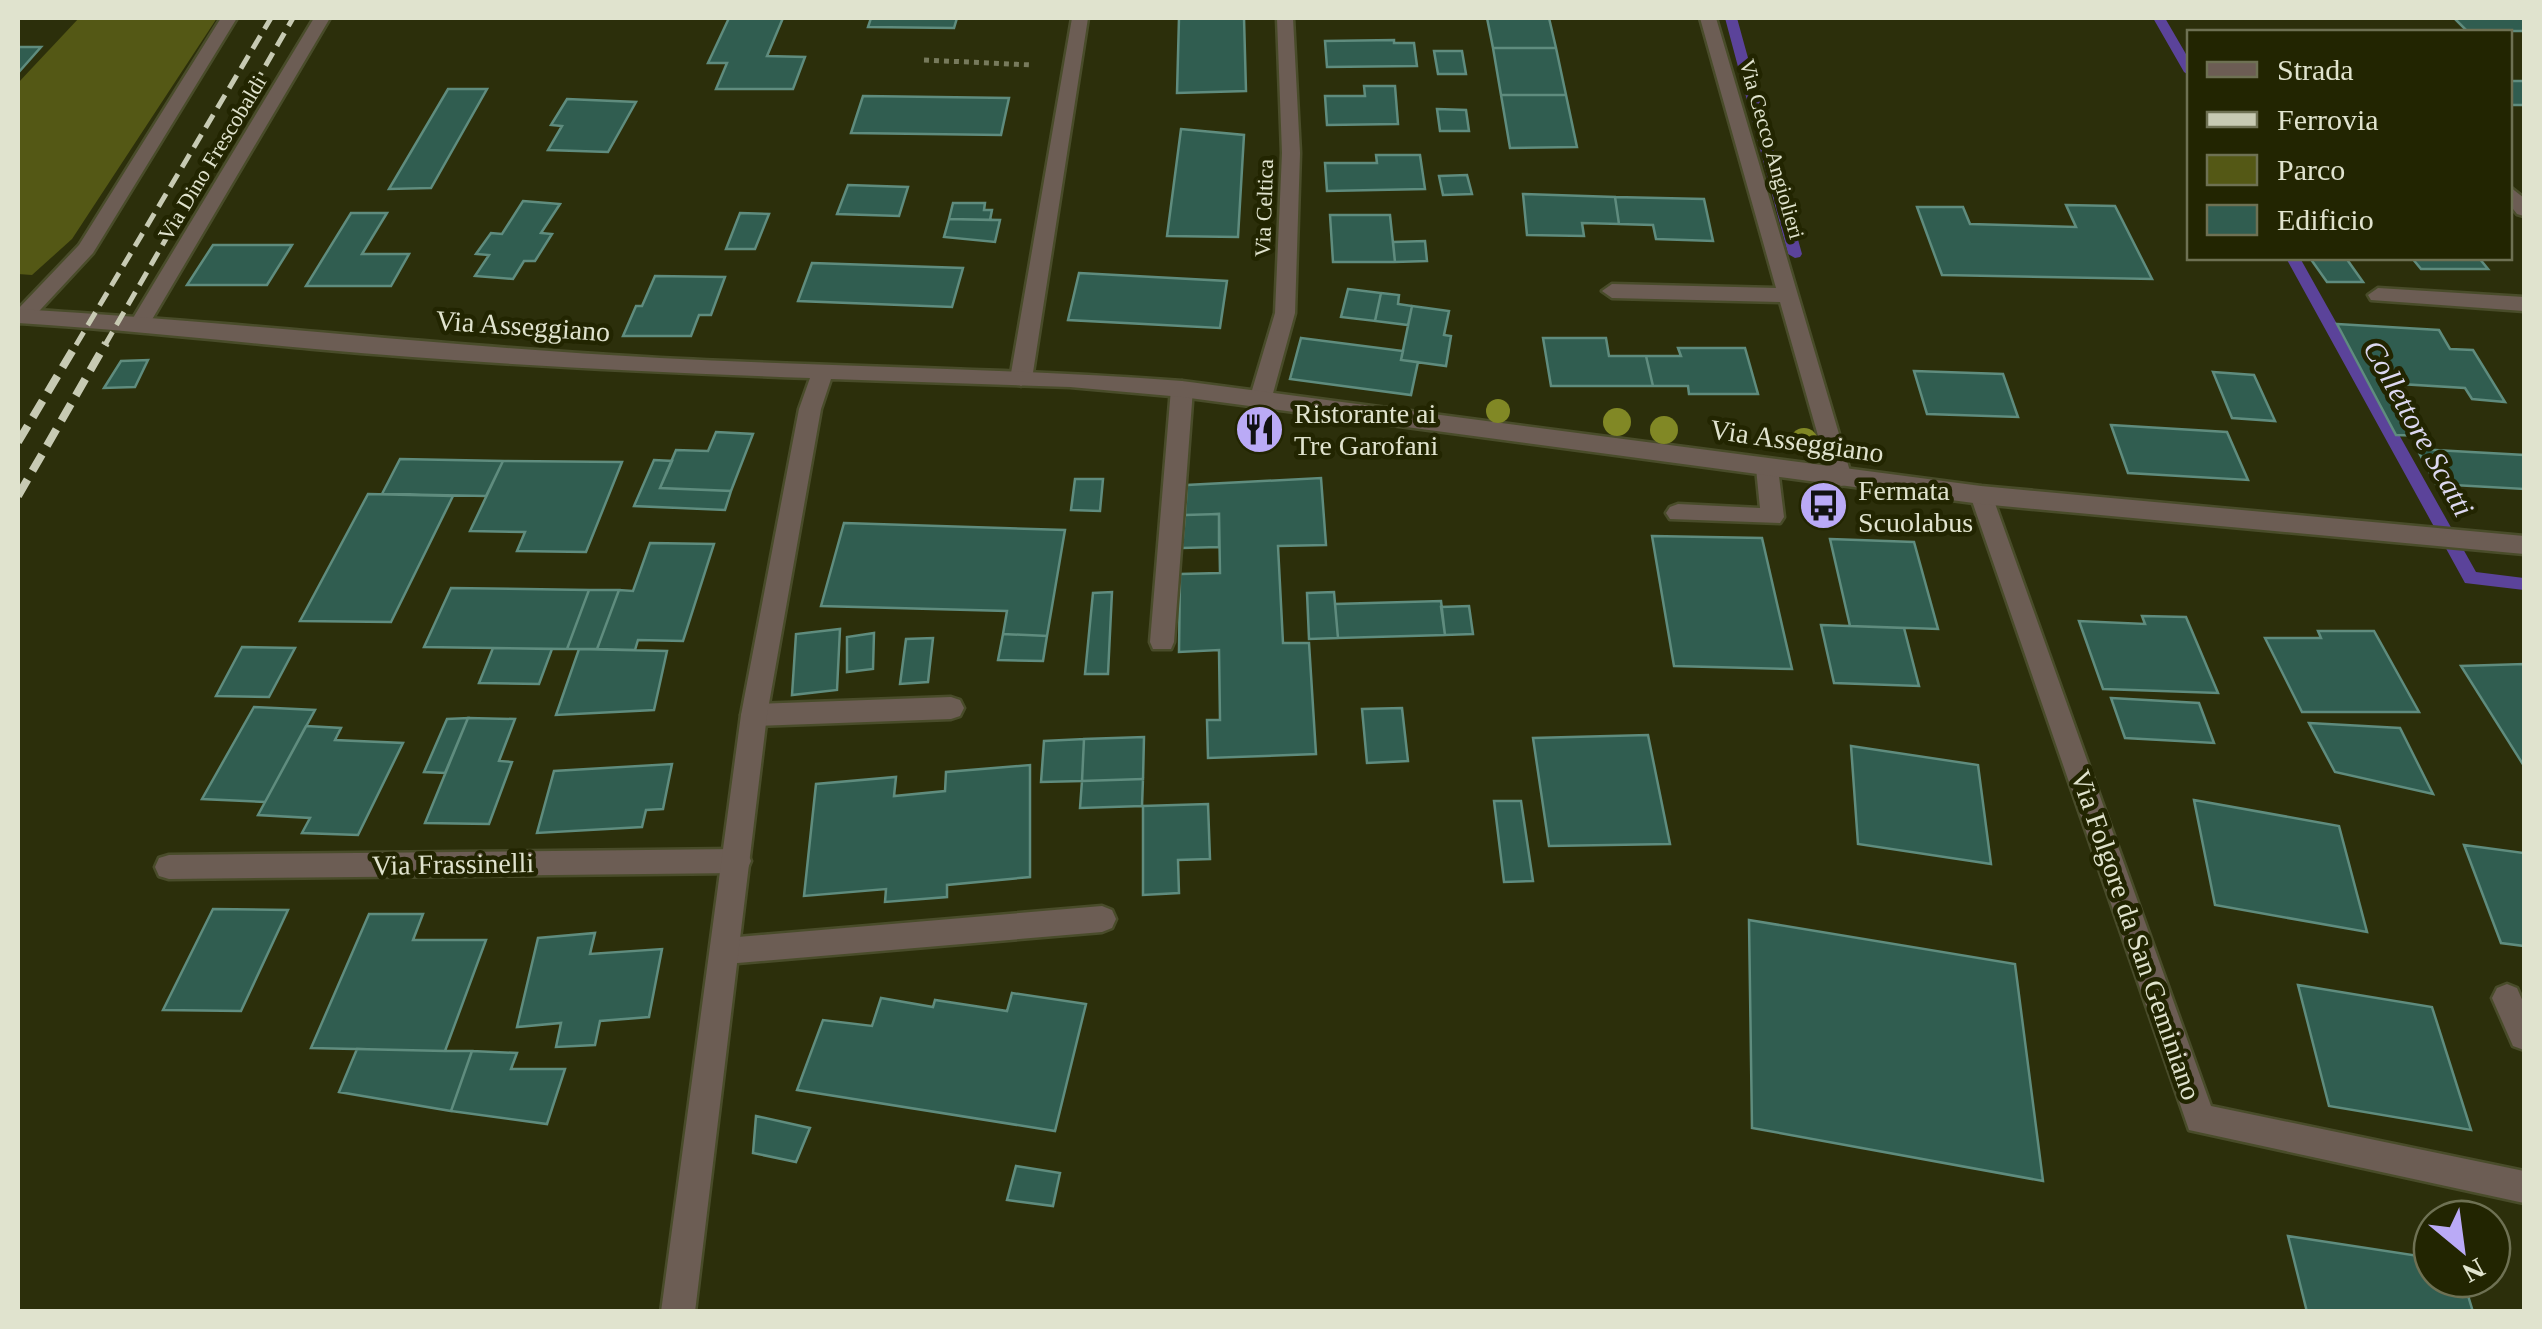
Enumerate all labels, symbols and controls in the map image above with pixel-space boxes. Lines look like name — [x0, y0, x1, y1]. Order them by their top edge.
legend — [2187, 30, 2512, 260]
text: Strada — [2277, 53, 2354, 86]
street label: Via Cecco Angiolieri — [1734, 56, 1810, 242]
street label: Via Dino Frescobaldi — [153, 71, 271, 245]
text: Ferrovia — [2277, 103, 2379, 136]
text: Parco — [2277, 153, 2345, 186]
street label: Via Celtica — [1250, 158, 1278, 258]
text: Edificio — [2277, 203, 2374, 236]
street label: Via Asseggiano — [435, 304, 611, 348]
water label: Collettore Scatti — [2357, 334, 2481, 522]
place label: Ristorante ai Tre Garofani — [1294, 398, 1439, 461]
restaurant icon: Ristorante ai Tre Garofani — [1233, 403, 1285, 455]
street label: Via Asseggiano — [1708, 413, 1886, 469]
place label: Fermata Scuolabus — [1858, 475, 1973, 538]
bus stop icon: Fermata Scuolabus — [1797, 480, 1849, 532]
street label: Via Folgore da San Geminiano — [2065, 766, 2207, 1104]
street label: Via Frassinelli — [372, 847, 535, 881]
north arrow — [2412, 1199, 2512, 1299]
text: N — [2458, 1252, 2490, 1289]

